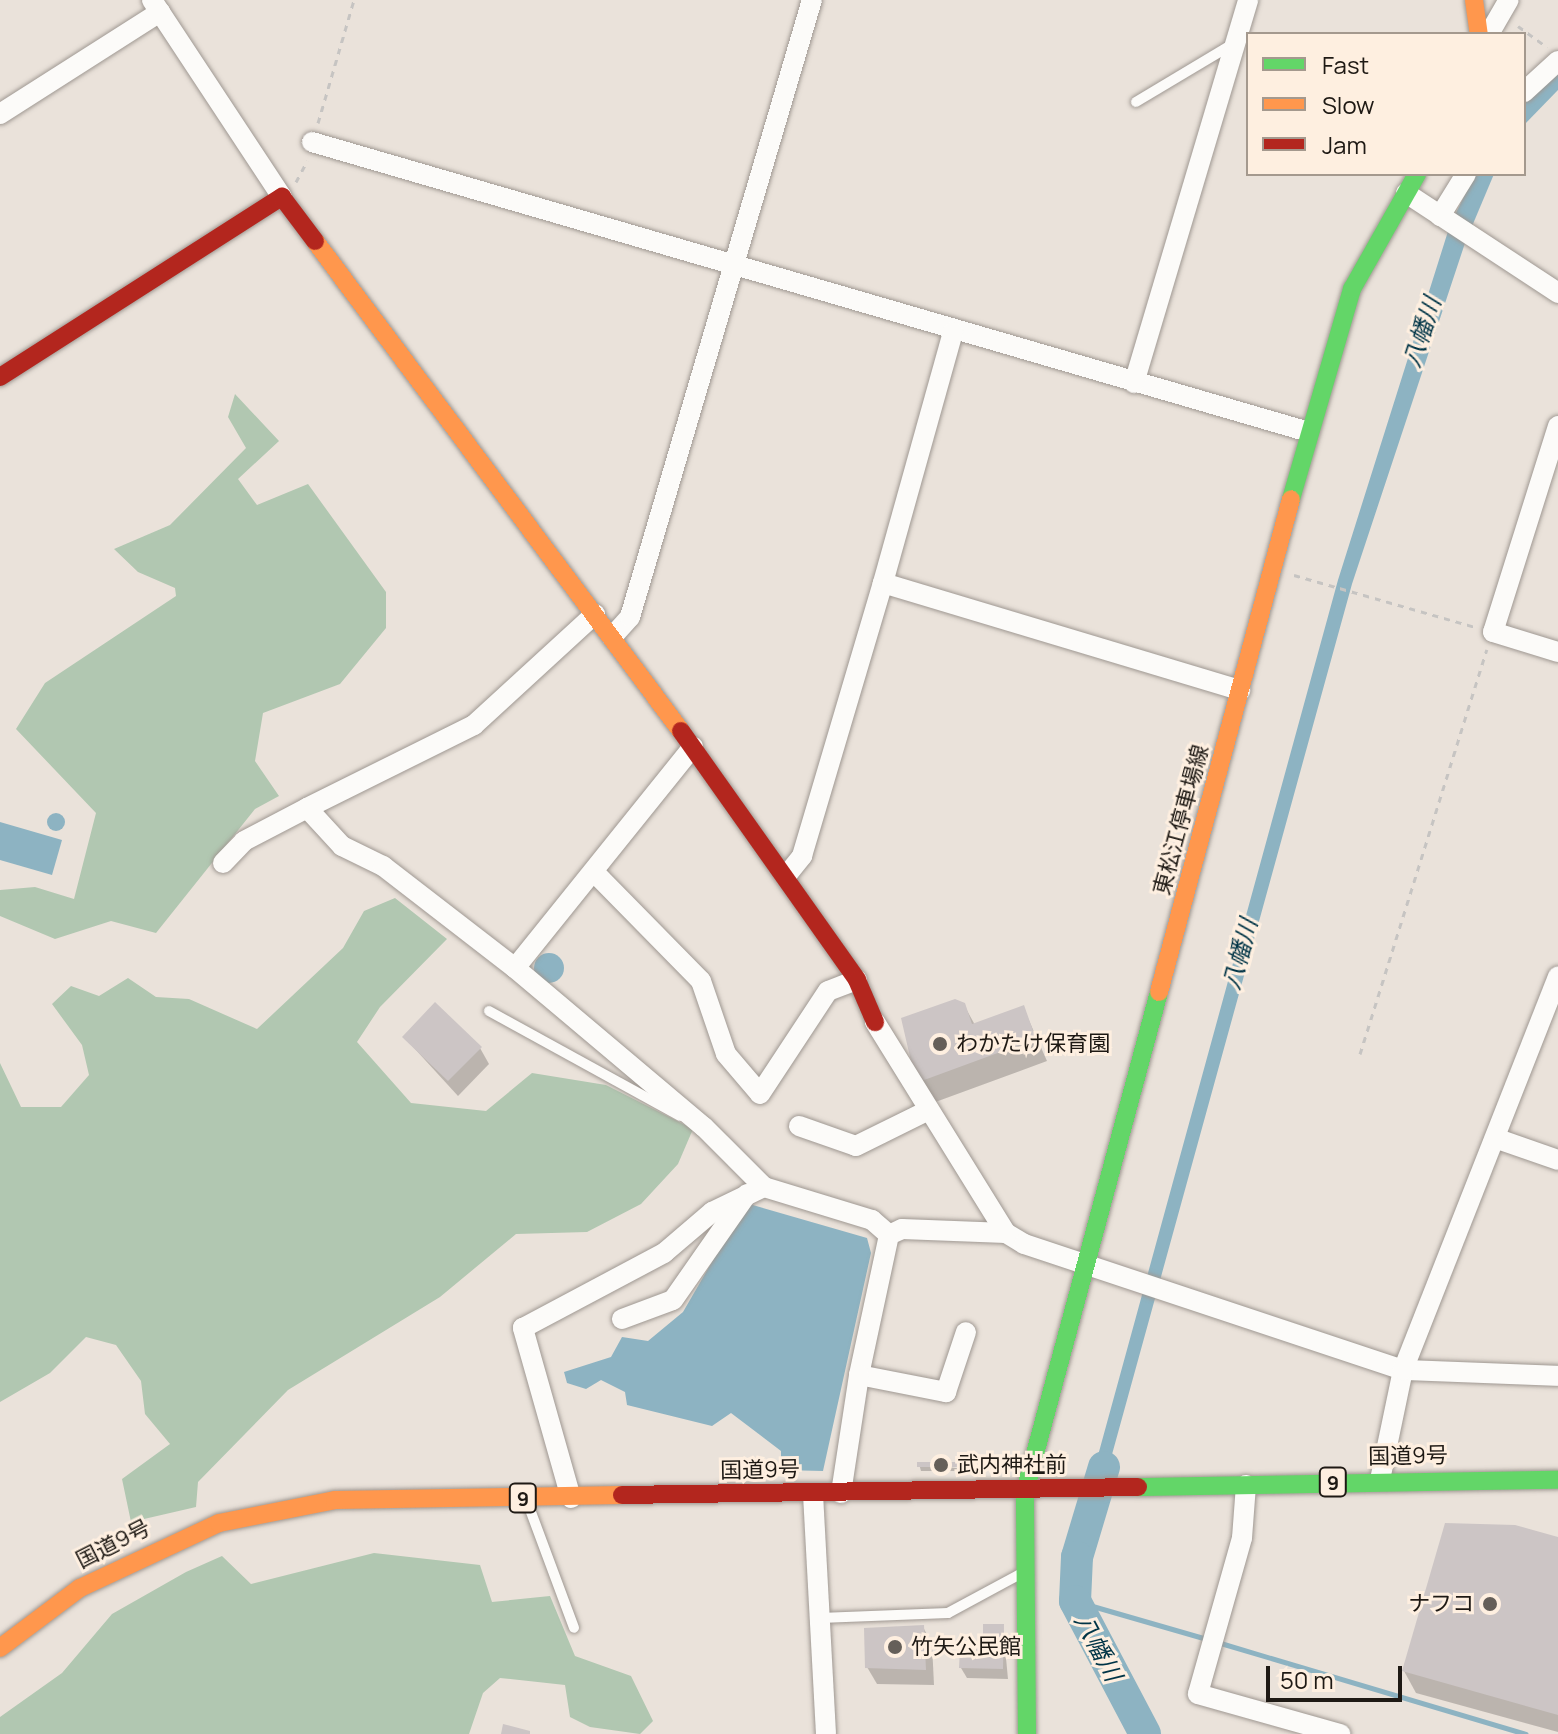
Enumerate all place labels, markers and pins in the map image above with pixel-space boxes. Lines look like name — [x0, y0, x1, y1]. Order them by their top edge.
place label: わかたけ保育園 — [956, 1031, 1110, 1057]
marker: わかたけ保育園 — [931, 1035, 949, 1053]
place label: 武内神社前 — [957, 1452, 1067, 1478]
marker: 武内神社前 — [932, 1456, 950, 1474]
place label: ナフコ — [1408, 1591, 1474, 1617]
marker: ナフコ — [1481, 1595, 1499, 1613]
place label: 竹矢公民館 — [911, 1634, 1021, 1660]
marker: 竹矢公民館 — [886, 1638, 904, 1656]

